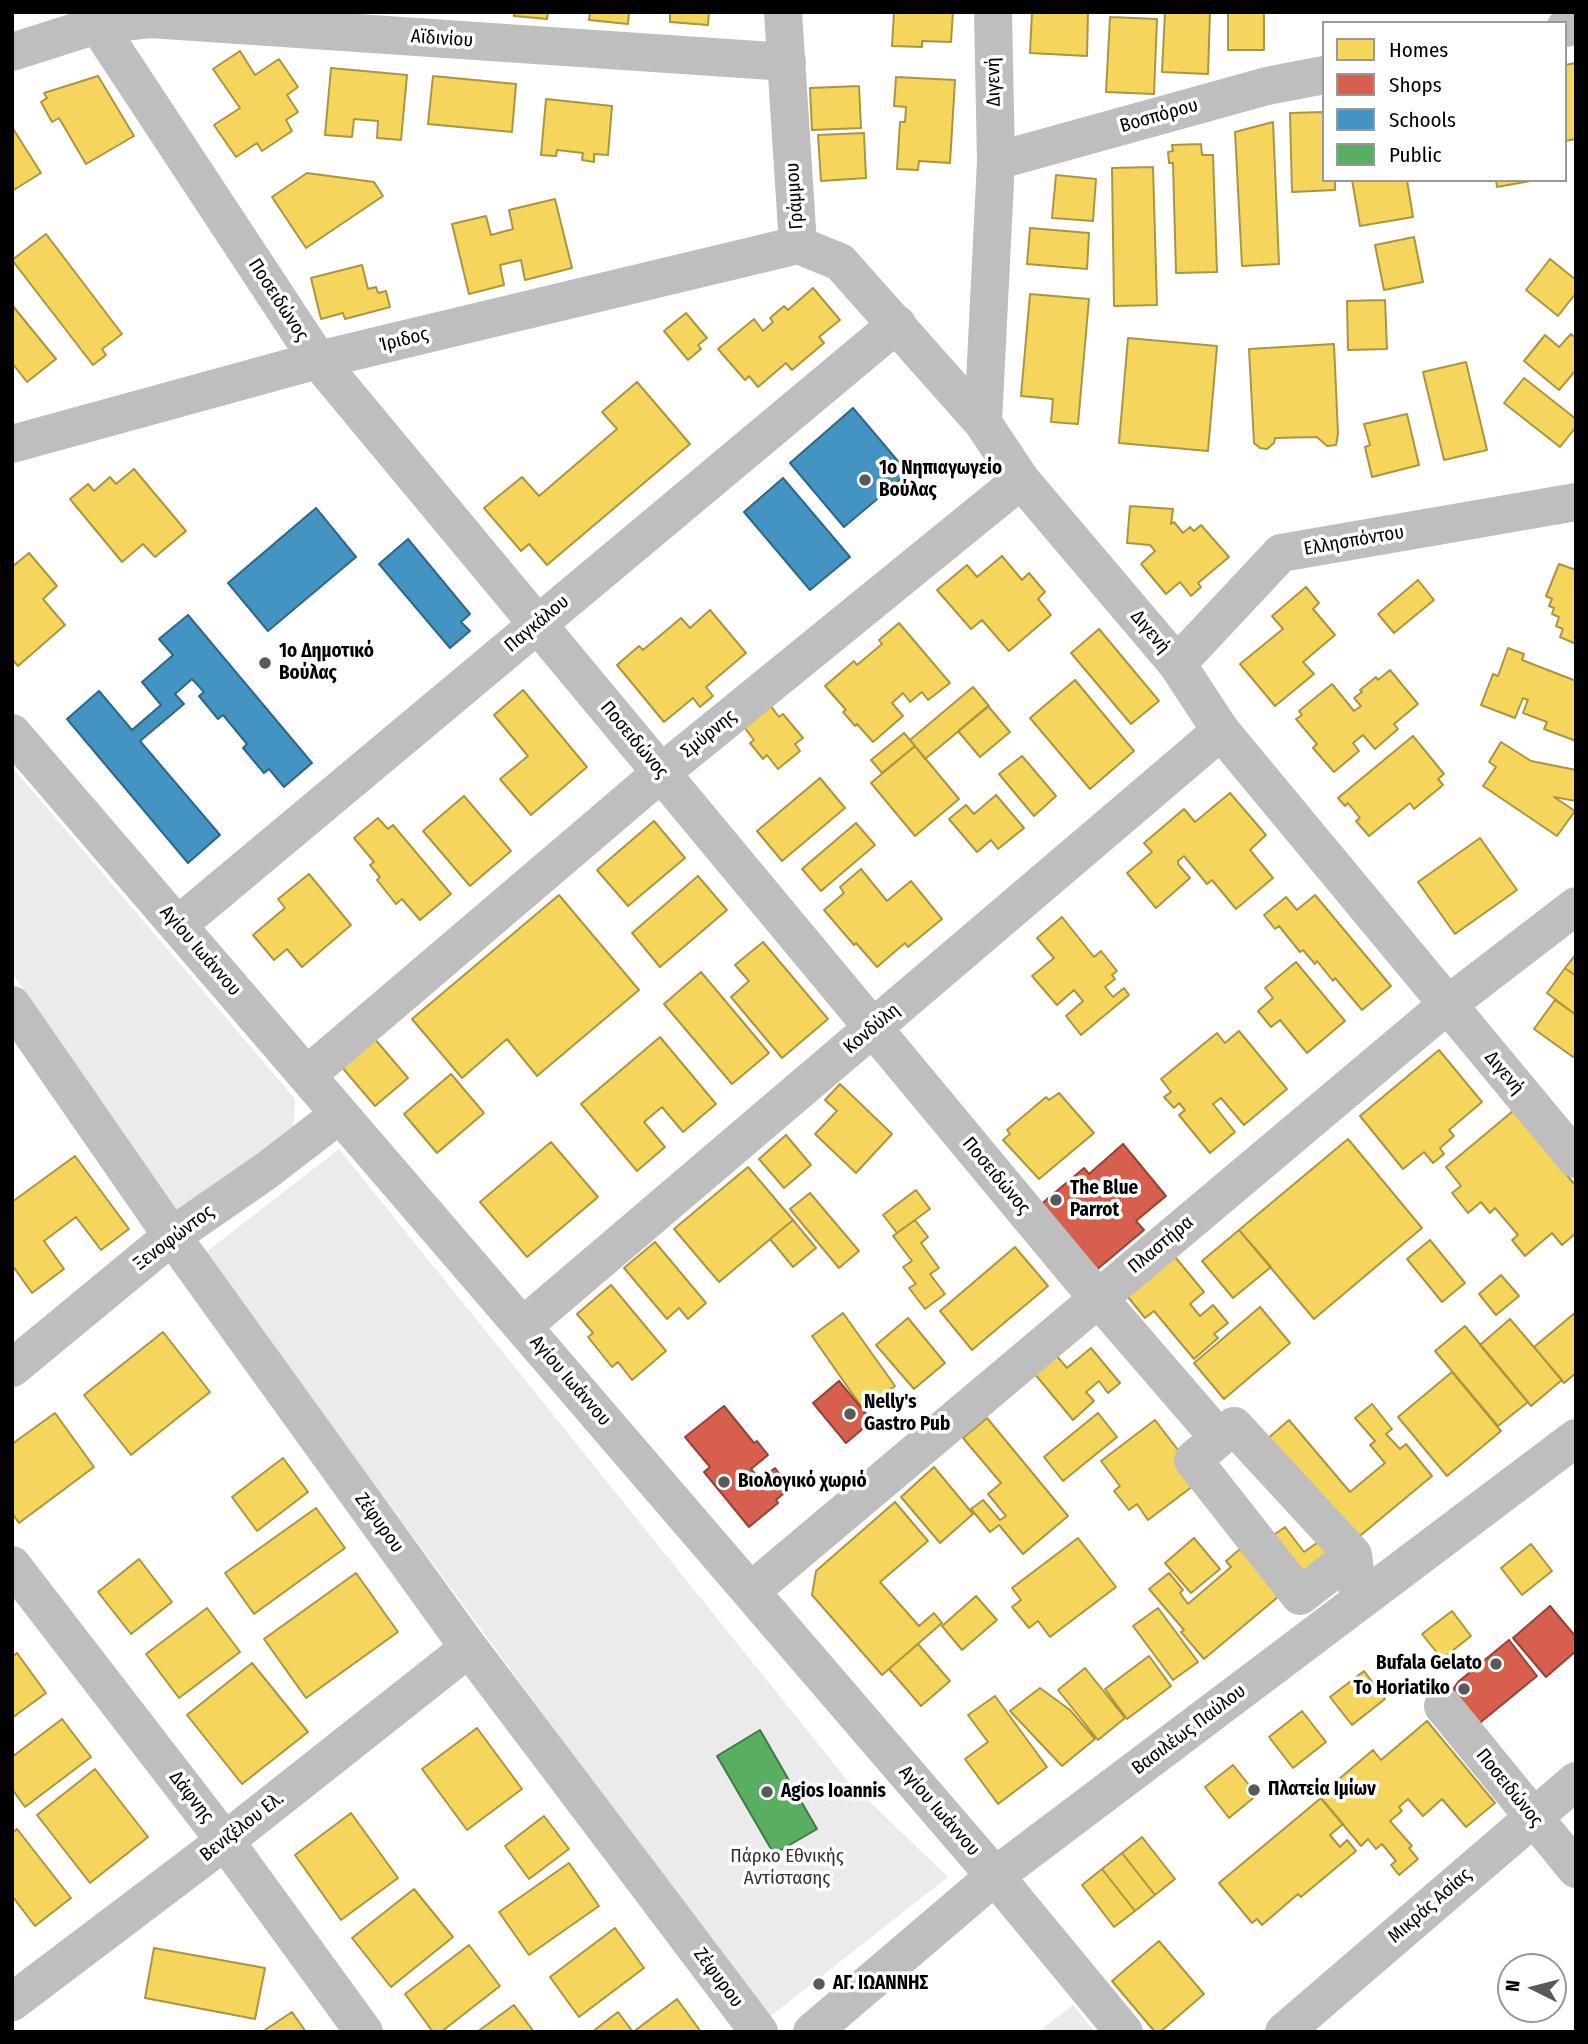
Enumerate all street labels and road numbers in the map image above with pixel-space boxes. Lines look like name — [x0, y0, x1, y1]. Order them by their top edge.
street label: Αϊδινίου — [410, 25, 474, 53]
street label: Διγενή — [982, 57, 1006, 107]
street label: Βοσπόρου — [1117, 94, 1201, 138]
street label: Γράμμου — [781, 162, 809, 230]
street label: Ποσειδώνος — [243, 255, 313, 345]
street label: Ίριδος — [377, 323, 431, 357]
street label: Ελλησπόντου — [1302, 521, 1406, 561]
street label: Παγκάλου — [500, 591, 574, 657]
street label: Διγενή — [1125, 606, 1175, 658]
street label: Ποσειδώνος — [595, 697, 673, 783]
street label: Σμύρνης — [677, 705, 741, 763]
street label: Αγίου Ιωάννου — [155, 901, 245, 1001]
street label: Κονδύλη — [839, 999, 905, 1059]
street label: Διγενή — [1479, 1047, 1529, 1099]
street label: Ποσειδώνος — [957, 1133, 1035, 1219]
street label: Ξενοφώντος — [129, 1200, 219, 1276]
street label: Πλαστήρα — [1124, 1211, 1198, 1279]
street label: Αγίου Ιωάννου — [525, 1331, 615, 1431]
street label: Ζέφυρου — [350, 1489, 408, 1557]
street label: Βασιλέως Παύλου — [1128, 1680, 1250, 1780]
street label: Ποσειδώνος — [1471, 1744, 1547, 1832]
street label: Αγίου Ιωάννου — [894, 1761, 984, 1861]
street label: Δάφνης — [164, 1767, 218, 1827]
street label: Βενιζέλου Ελ. — [196, 1787, 288, 1867]
street label: Μικράς Ασίας — [1384, 1864, 1476, 1948]
street label: Ζέφυρου — [688, 1944, 748, 2012]

